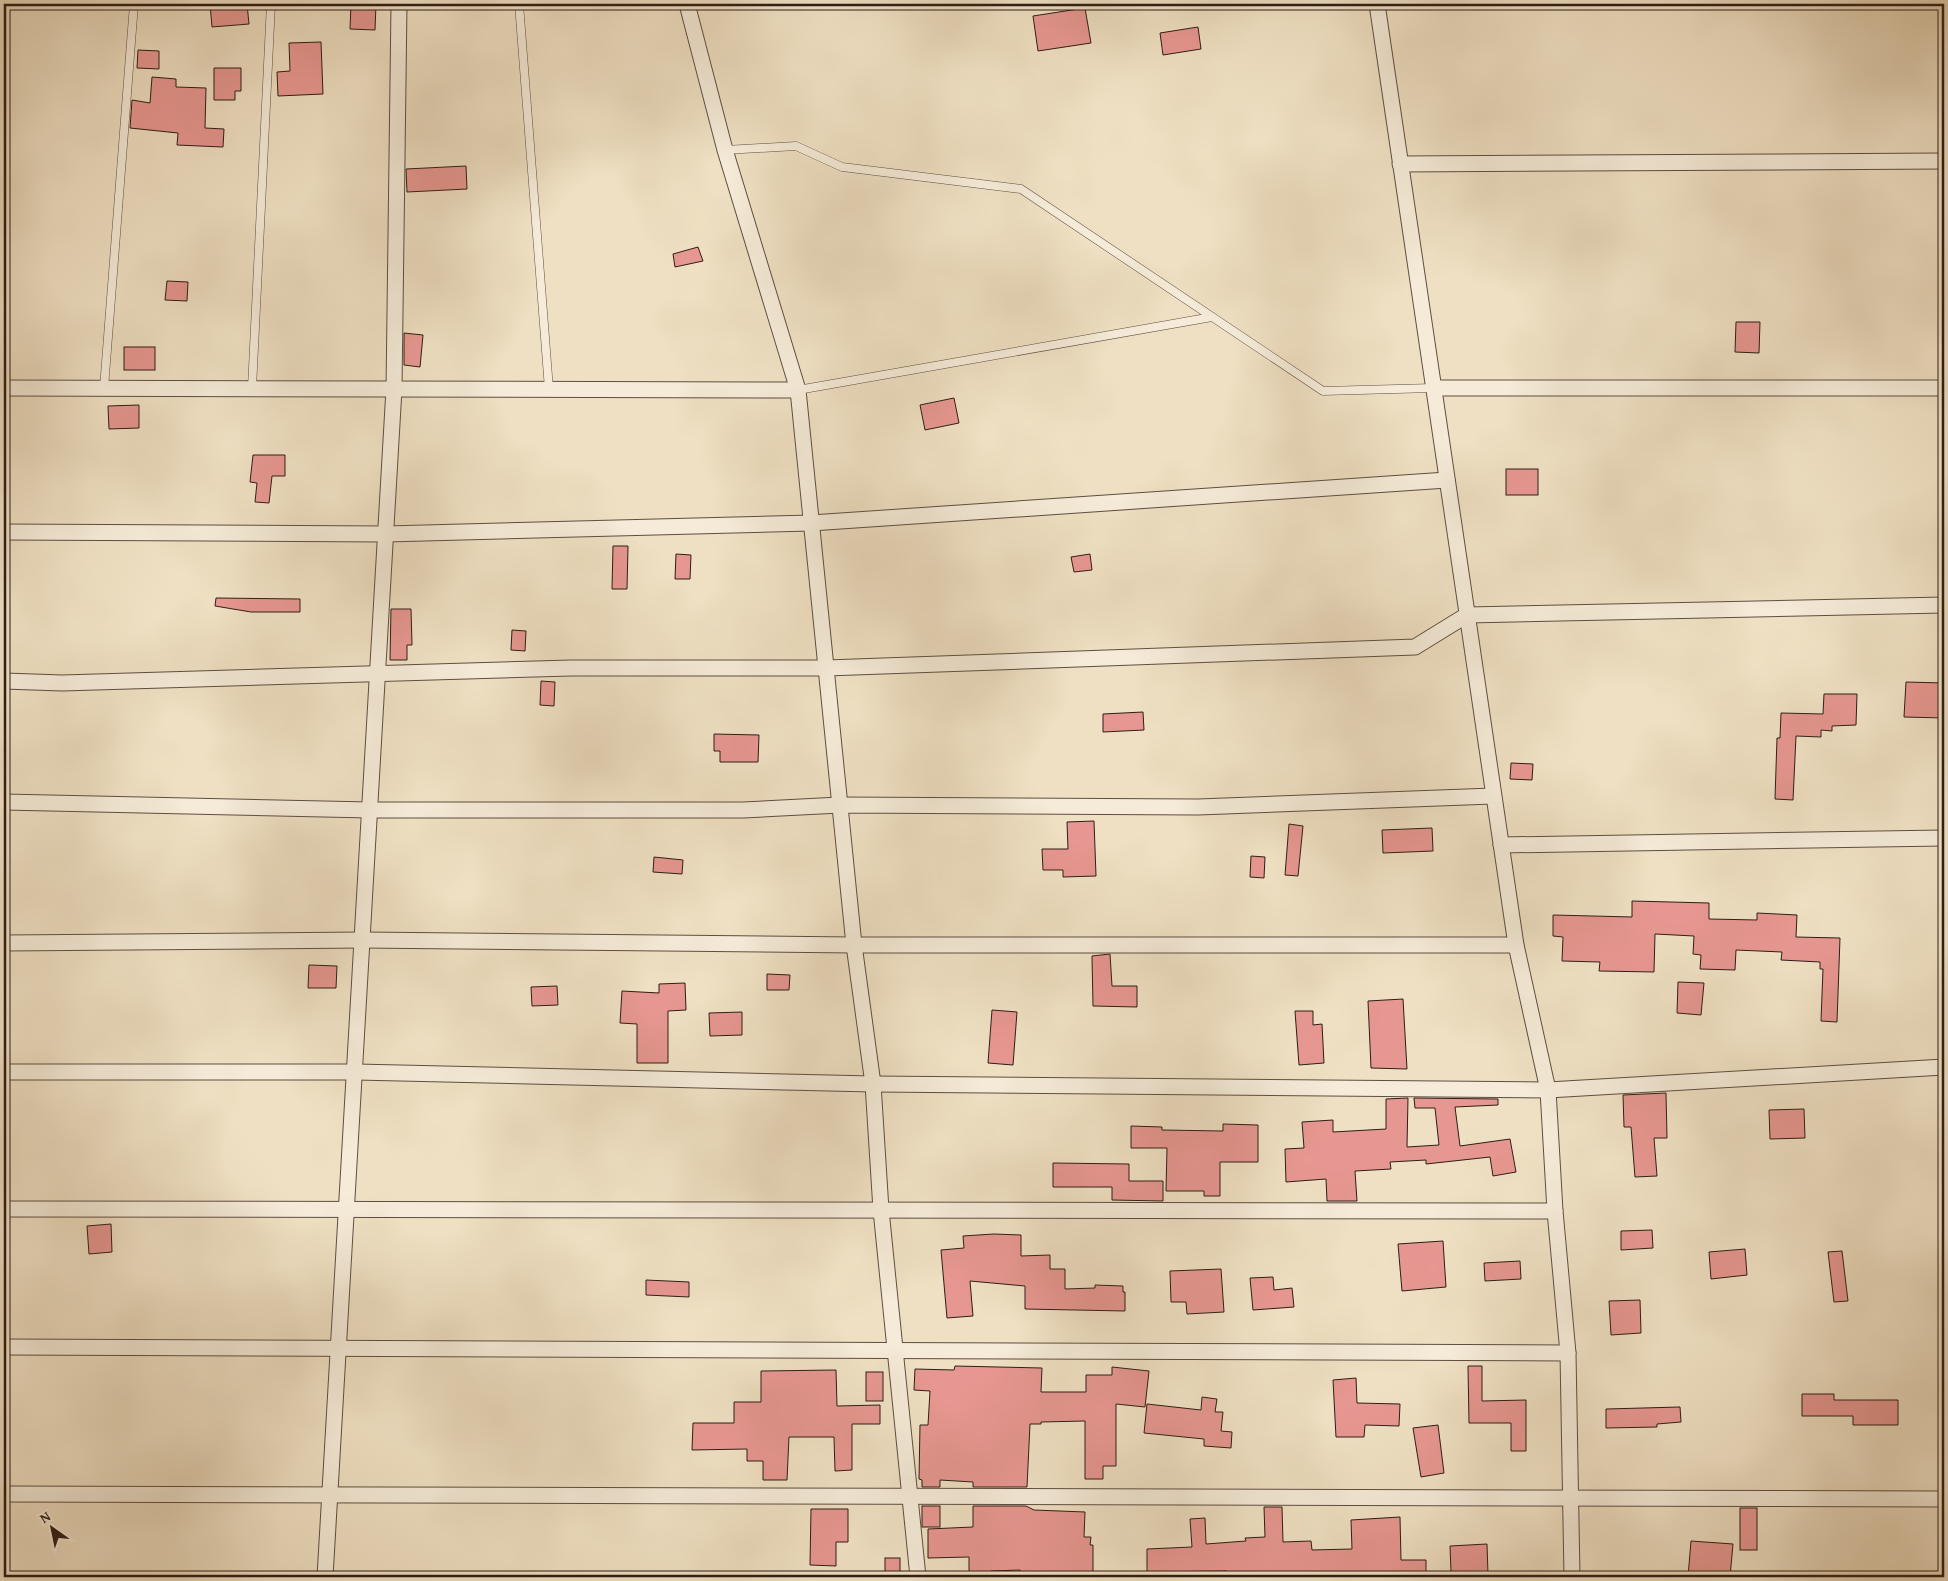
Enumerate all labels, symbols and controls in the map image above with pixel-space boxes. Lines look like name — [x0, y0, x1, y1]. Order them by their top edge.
north arrow — [28, 1504, 78, 1554]
text: N — [36, 1506, 55, 1528]

